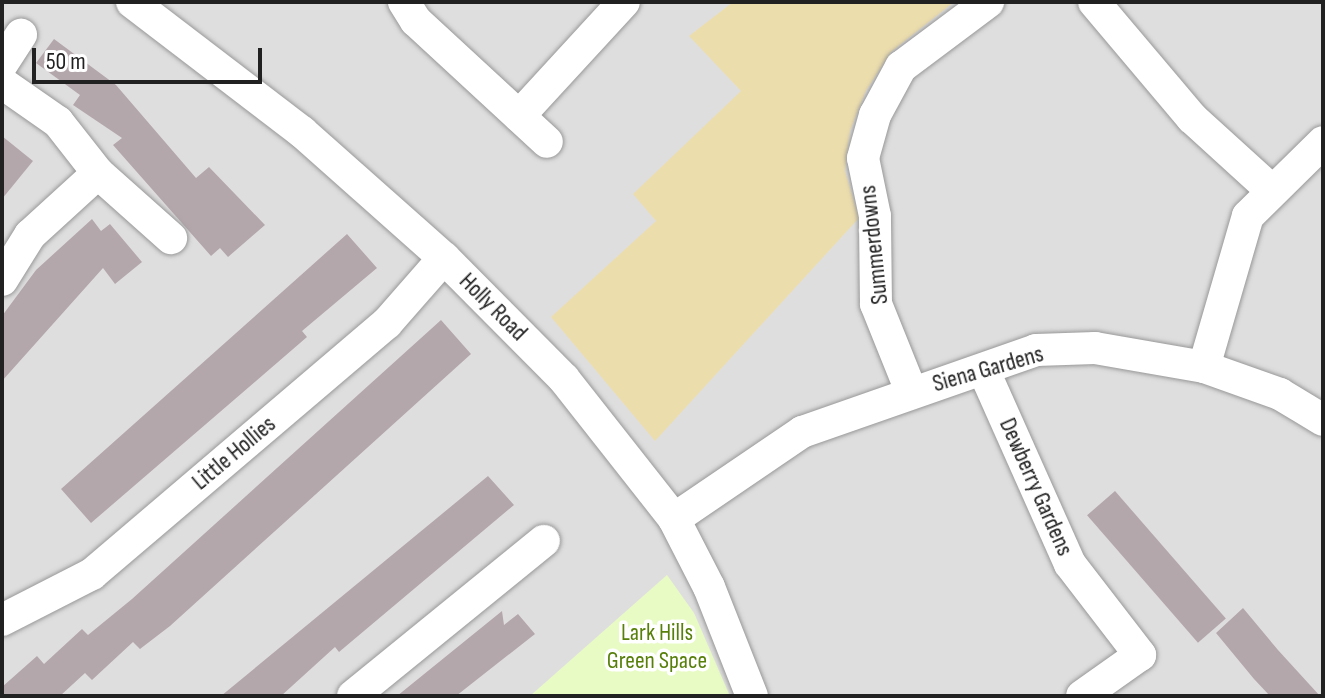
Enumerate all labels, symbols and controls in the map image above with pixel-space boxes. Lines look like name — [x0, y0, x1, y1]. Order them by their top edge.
scale bar — [36, 32, 266, 82]
text: 50 m — [46, 47, 86, 76]
street label: Summerdowns — [853, 184, 895, 306]
street label: Holly Road — [453, 267, 533, 347]
street label: Siena Gardens — [929, 339, 1047, 399]
street label: Little Hollies — [186, 410, 282, 496]
street label: Dewberry Gardens — [993, 414, 1079, 560]
park label: Lark Hills Green Space — [607, 619, 707, 675]

